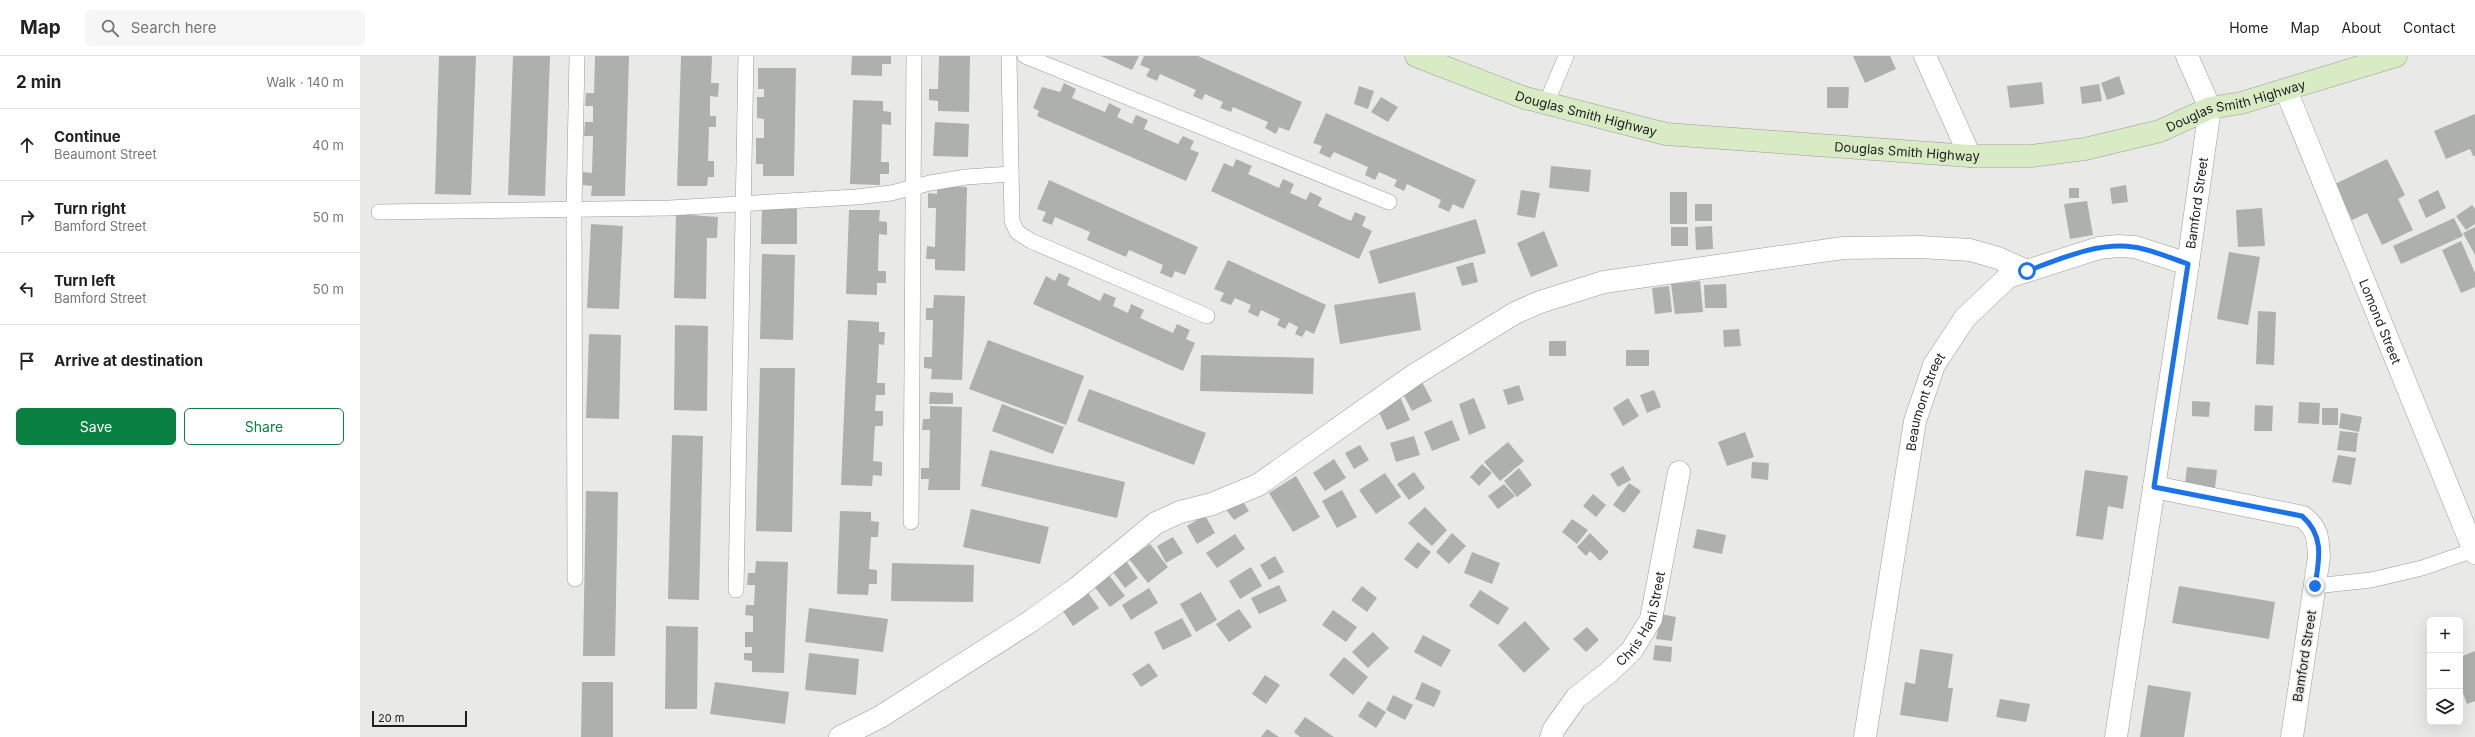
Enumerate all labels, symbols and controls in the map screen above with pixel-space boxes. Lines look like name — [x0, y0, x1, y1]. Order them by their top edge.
search box — [85, 10, 365, 46]
text: Map — [20, 16, 61, 39]
icon: search — [99, 17, 121, 39]
text: Search here — [131, 18, 216, 37]
text: Home — [2229, 19, 2268, 36]
text: Map — [2290, 19, 2320, 36]
text: About — [2342, 19, 2381, 36]
text: Contact — [2403, 19, 2455, 36]
text: 2 min — [16, 72, 61, 92]
text: Walk · 140 m — [266, 74, 344, 90]
street label: Douglas Smith Highway — [2163, 76, 2307, 135]
street label: Douglas Smith Highway — [1513, 87, 1659, 139]
text: Continue — [54, 127, 121, 146]
icon: ahead — [16, 134, 38, 156]
text: 40 m — [312, 137, 344, 153]
street label: Douglas Smith Highway — [1834, 138, 1980, 164]
text: Beaumont Street — [54, 146, 157, 162]
street label: Bamford Street — [2182, 156, 2211, 250]
text: Turn right — [54, 199, 126, 218]
icon: right — [16, 206, 38, 228]
text: 50 m — [313, 209, 344, 225]
text: Bamford Street — [54, 218, 146, 234]
route start — [2018, 262, 2036, 280]
text: Turn left — [54, 271, 115, 290]
street label: Lomond Street — [2356, 277, 2405, 366]
icon: left — [16, 278, 38, 300]
text: 50 m — [313, 281, 344, 297]
text: Bamford Street — [54, 290, 146, 306]
street label: Beaumont Street — [1902, 349, 1948, 452]
icon: arrive — [16, 350, 38, 372]
text: Arrive at destination — [54, 351, 203, 370]
button: Save — [16, 408, 176, 445]
button: Share — [184, 408, 344, 445]
street label: Chris Hani Street — [1612, 570, 1668, 669]
route end — [2306, 577, 2324, 595]
street label: Bamford Street — [2289, 609, 2319, 703]
map controls — [2427, 617, 2463, 725]
button: + — [2427, 617, 2463, 653]
button: − — [2427, 653, 2463, 689]
button: layers — [2427, 689, 2463, 725]
scale bar — [372, 709, 467, 728]
text: 20 m — [378, 711, 404, 725]

